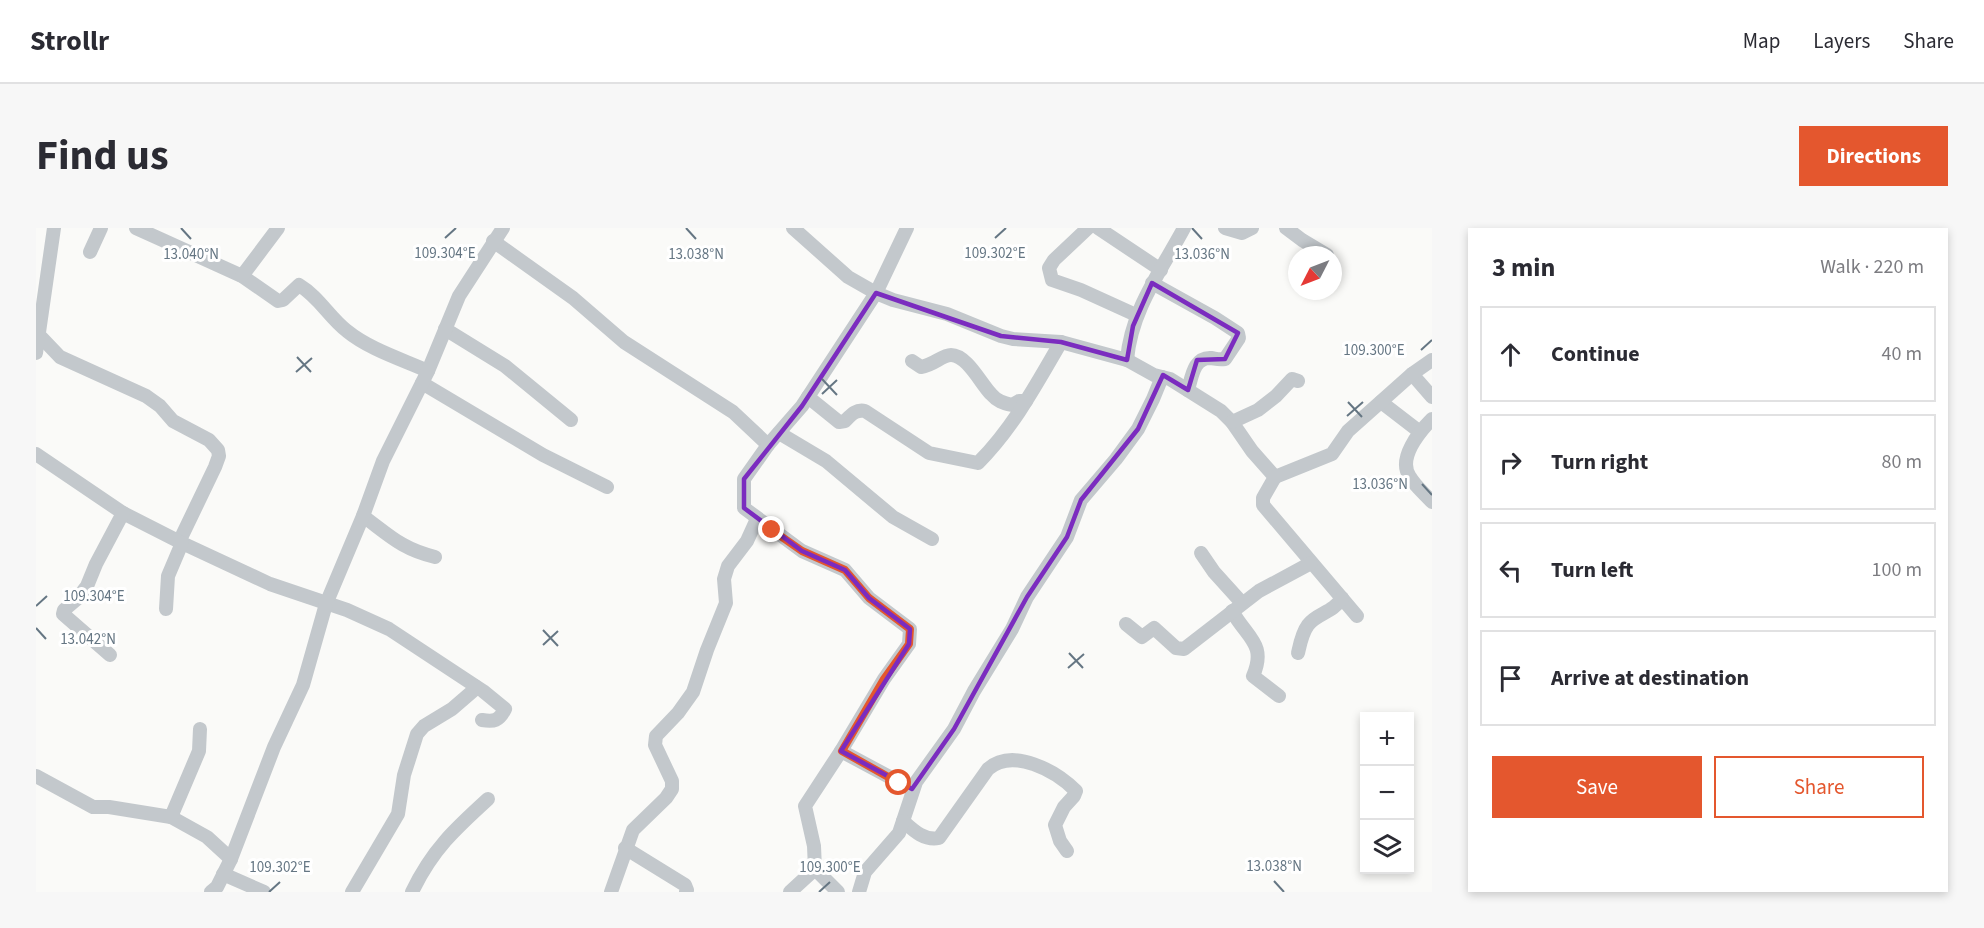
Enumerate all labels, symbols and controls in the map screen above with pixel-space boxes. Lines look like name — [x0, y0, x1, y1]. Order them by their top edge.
text: Strollr — [30, 21, 109, 61]
text: Map — [1743, 26, 1780, 56]
text: Layers — [1813, 26, 1870, 56]
text: Share — [1903, 26, 1954, 56]
text: Find us — [36, 126, 169, 186]
button: Directions — [1799, 126, 1948, 186]
text: 109.304°E — [414, 243, 476, 264]
text: 109.302°E — [964, 243, 1026, 264]
text: 13.040°N — [163, 244, 219, 265]
text: 13.038°N — [668, 244, 724, 265]
text: 13.036°N — [1174, 244, 1230, 265]
north arrow — [1288, 246, 1342, 300]
text: 3 min — [1492, 249, 1555, 286]
text: Walk · 220 m — [1820, 253, 1924, 281]
icon: ahead — [1494, 338, 1527, 371]
text: Continue — [1551, 338, 1640, 370]
text: 109.300°E — [1343, 340, 1405, 361]
text: 40 m — [1882, 340, 1922, 368]
icon: right — [1494, 446, 1527, 479]
text: Turn right — [1551, 446, 1648, 478]
text: 80 m — [1882, 448, 1922, 476]
text: 13.036°N — [1352, 474, 1408, 495]
route end — [758, 516, 784, 542]
icon: left — [1494, 554, 1527, 587]
text: Turn left — [1551, 554, 1633, 586]
text: 100 m — [1872, 556, 1922, 584]
text: 109.304°E — [63, 586, 125, 607]
text: 13.042°N — [60, 629, 116, 650]
icon: arrive — [1494, 662, 1527, 695]
text: Arrive at destination — [1551, 662, 1749, 694]
map controls — [1360, 712, 1414, 874]
button: + — [1360, 712, 1414, 766]
button: Save — [1492, 756, 1702, 818]
button: Share — [1714, 756, 1924, 818]
button: − — [1360, 766, 1414, 820]
route start — [885, 769, 911, 795]
button: layers — [1360, 820, 1414, 874]
text: 13.038°N — [1246, 856, 1302, 877]
text: 109.302°E — [249, 857, 311, 878]
text: 109.300°E — [799, 857, 861, 878]

